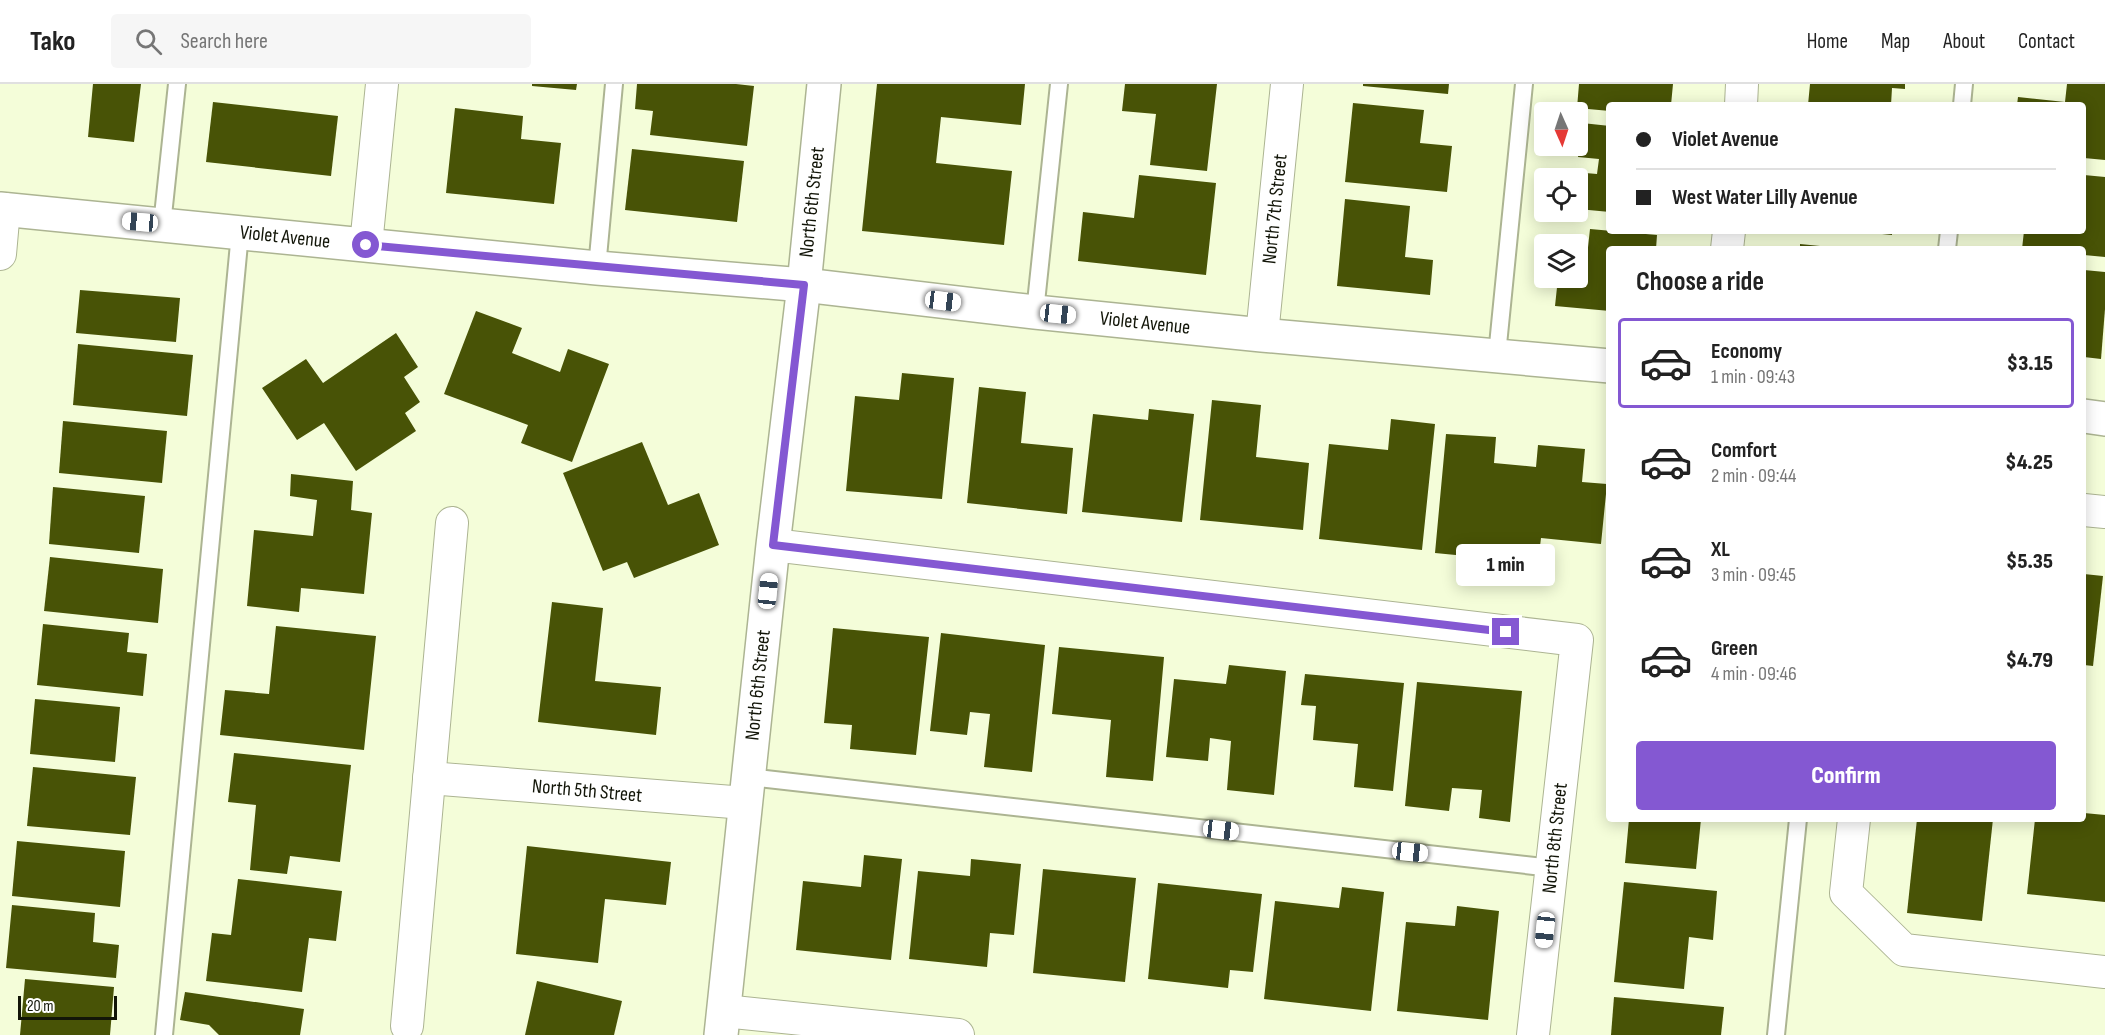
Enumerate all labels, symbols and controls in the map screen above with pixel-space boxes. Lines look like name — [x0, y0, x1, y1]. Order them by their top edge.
search box — [111, 14, 531, 68]
text: Tako — [30, 25, 75, 58]
icon: search — [132, 25, 165, 58]
text: Search here — [180, 28, 268, 55]
text: Home — [1807, 29, 1848, 54]
text: Map — [1881, 29, 1910, 54]
text: About — [1943, 29, 1985, 54]
text: Contact — [2018, 29, 2075, 54]
north arrow — [1534, 102, 1588, 156]
map controls — [1534, 102, 1588, 288]
text: Violet Avenue — [1672, 126, 1779, 153]
street label: North 6th Street — [794, 145, 830, 259]
street label: North 7th Street — [1257, 153, 1293, 265]
button: locate — [1534, 168, 1588, 222]
text: West Water Lilly Avenue — [1672, 184, 1858, 211]
car — [121, 211, 159, 233]
street label: Violet Avenue — [239, 220, 331, 254]
route start — [352, 231, 379, 258]
button: layers — [1534, 234, 1588, 288]
text: Choose a ride — [1636, 266, 1764, 298]
car — [924, 290, 962, 312]
car — [1039, 303, 1077, 325]
street label: Violet Avenue — [1099, 306, 1191, 340]
icon: car — [1639, 336, 1693, 390]
text: Economy — [1711, 338, 1782, 365]
text: $3.15 — [2007, 350, 2053, 377]
text: 1 min · 09:43 — [1711, 365, 1795, 389]
icon: car — [1639, 435, 1693, 489]
text: Comfort — [1711, 437, 1777, 464]
text: $4.25 — [2005, 449, 2053, 476]
text: 2 min · 09:44 — [1711, 464, 1796, 488]
icon: car — [1639, 534, 1693, 588]
text: XL — [1711, 536, 1730, 563]
callout: 1 min — [1456, 545, 1556, 587]
text: $5.35 — [2006, 548, 2053, 575]
text: 1 min — [1486, 553, 1525, 577]
text: 3 min · 09:45 — [1711, 563, 1796, 587]
car — [757, 572, 779, 610]
route end — [1492, 618, 1519, 645]
street label: North 6th Street — [740, 628, 776, 742]
icon: car — [1639, 633, 1693, 687]
text: Green — [1711, 635, 1758, 662]
text: $4.79 — [2006, 647, 2053, 674]
text: 4 min · 09:46 — [1711, 662, 1797, 686]
button: Confirm — [1636, 741, 2056, 810]
street label: North 5th Street — [531, 774, 643, 808]
street label: North 8th Street — [1537, 781, 1573, 895]
car — [1202, 819, 1240, 841]
car — [1391, 841, 1429, 863]
car — [1534, 911, 1556, 949]
scale bar — [18, 993, 117, 1020]
text: 20 m — [27, 997, 54, 1016]

